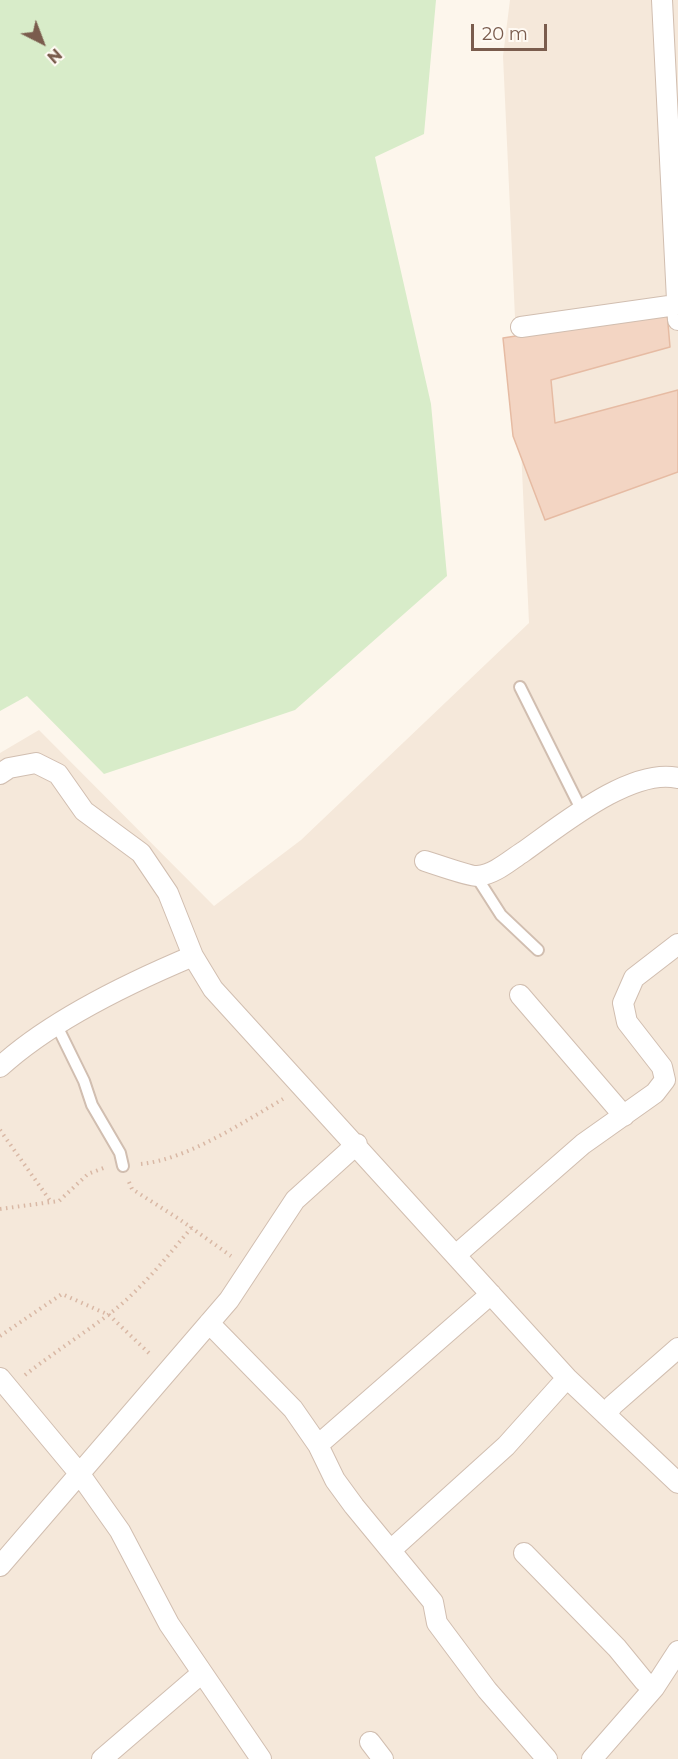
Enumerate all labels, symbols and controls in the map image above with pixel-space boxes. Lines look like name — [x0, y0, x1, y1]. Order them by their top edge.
north arrow — [12, 12, 72, 72]
scale bar — [474, 12, 550, 50]
text: 20 m — [482, 23, 528, 45]
text: N — [43, 44, 66, 67]

